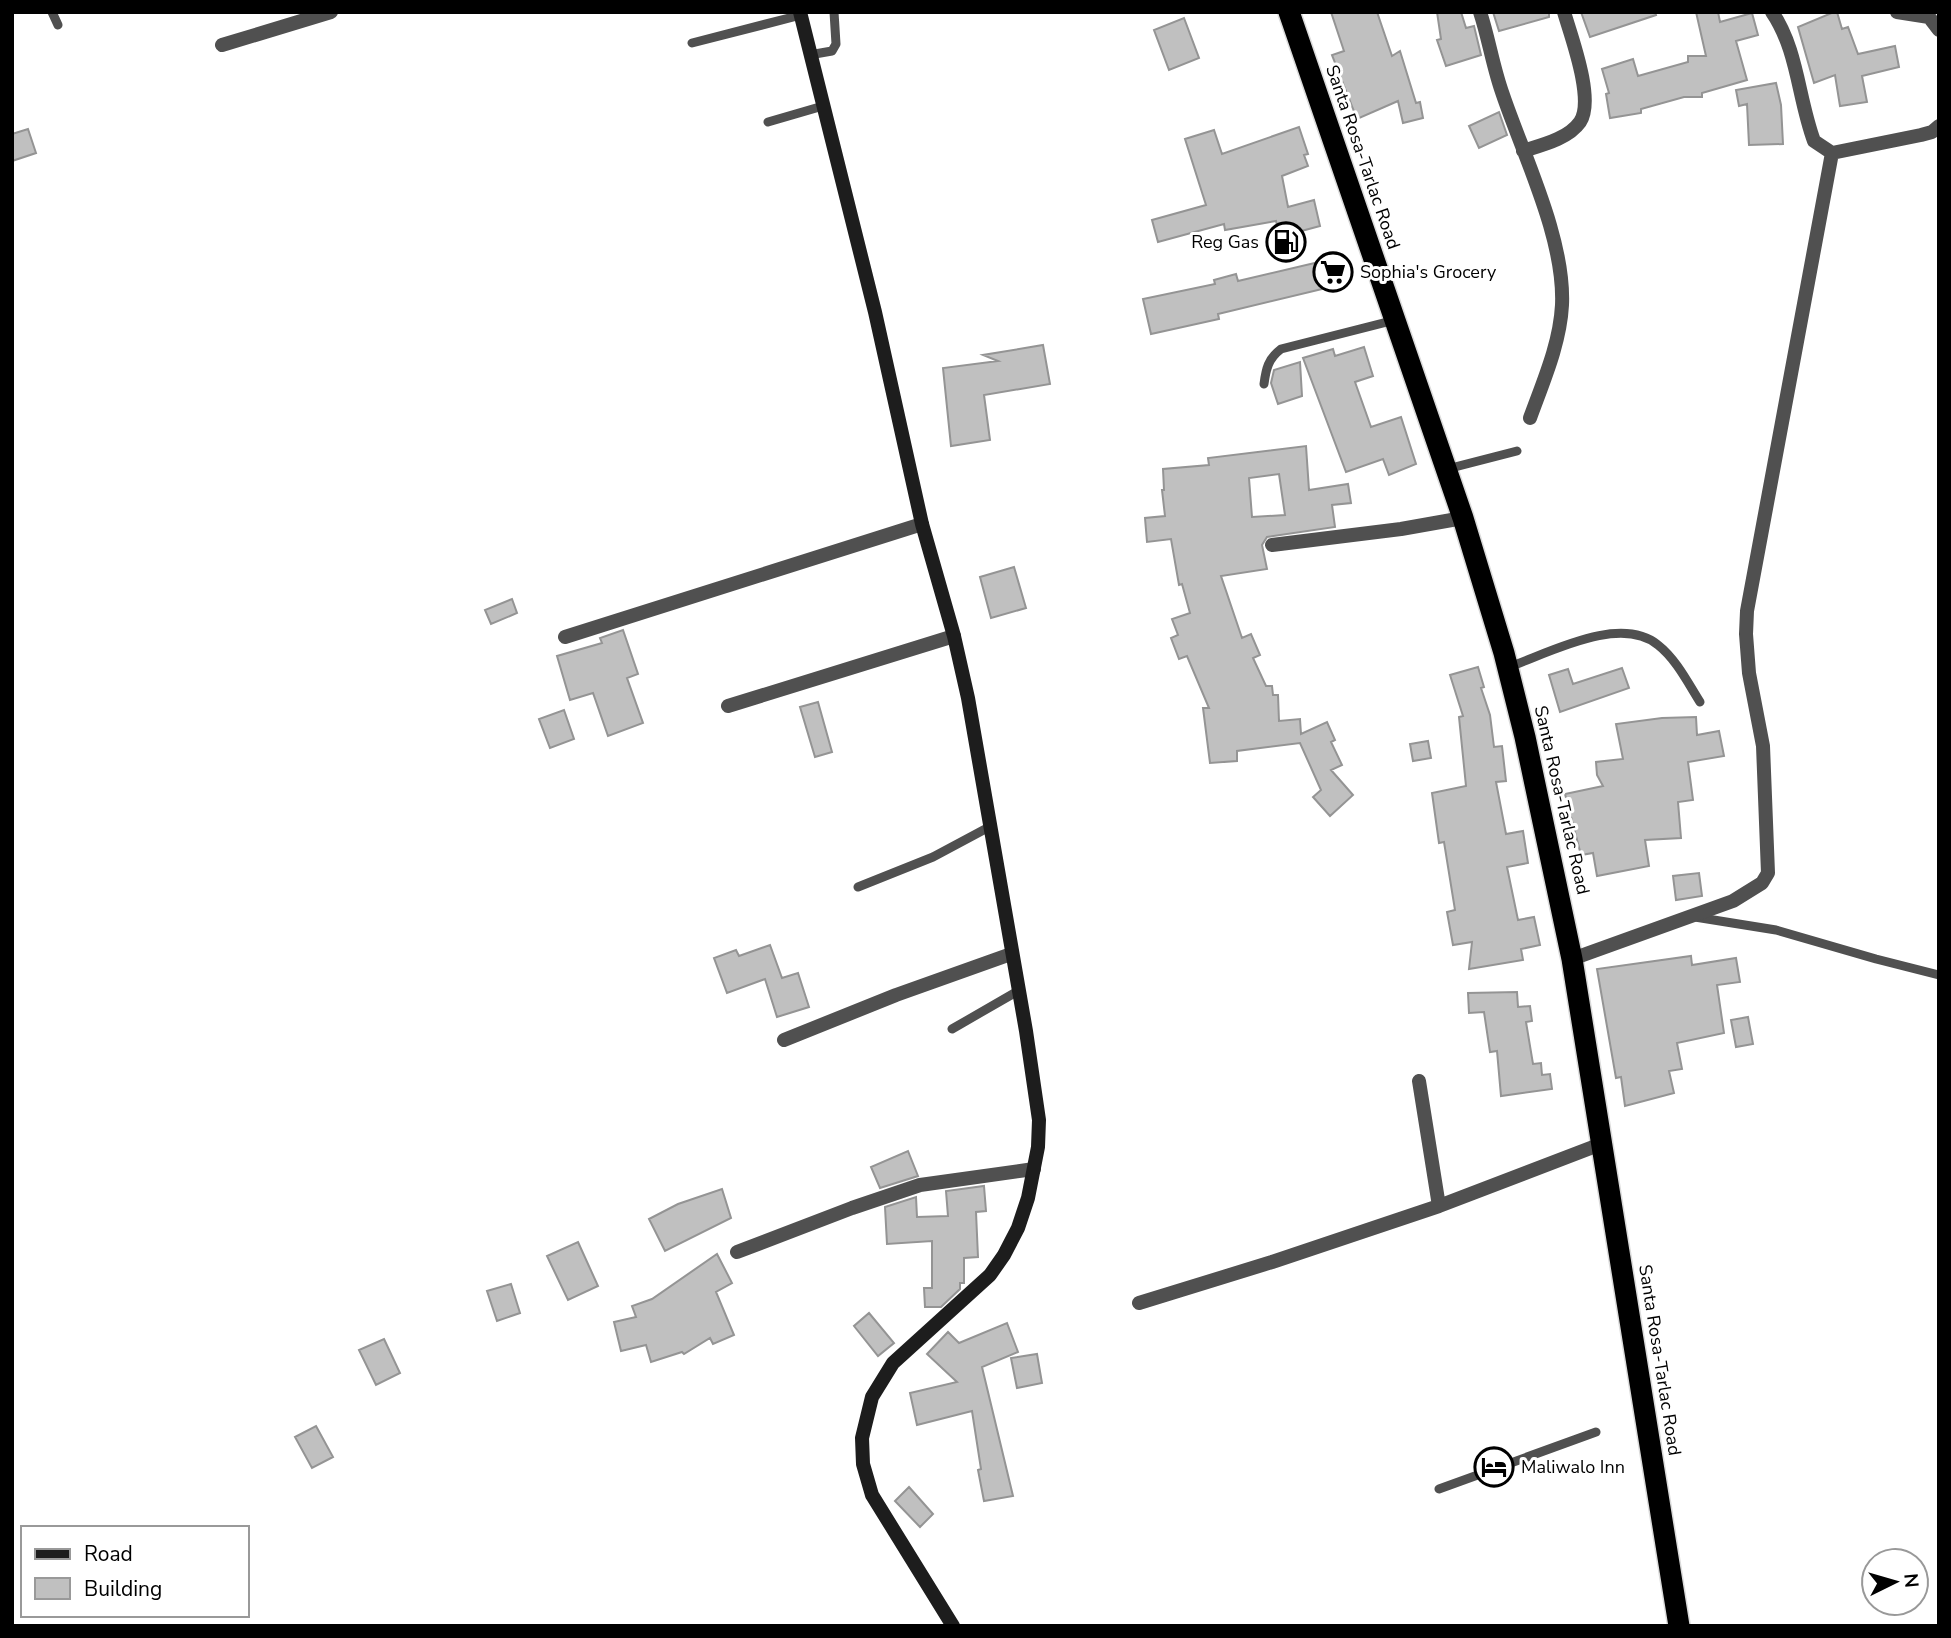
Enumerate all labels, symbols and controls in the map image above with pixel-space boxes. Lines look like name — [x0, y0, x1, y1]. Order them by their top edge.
street label: Santa Rosa-Tarlac Road — [1320, 62, 1406, 252]
fuel station icon: Reg Gas — [1265, 221, 1307, 263]
place label: Reg Gas — [1191, 230, 1259, 254]
supermarket icon: Sophia's Grocery — [1312, 251, 1354, 293]
place label: Sophia's Grocery — [1360, 260, 1497, 284]
street label: Santa Rosa-Tarlac Road — [1529, 703, 1595, 897]
street label: Santa Rosa-Tarlac Road — [1633, 1263, 1687, 1457]
hotel icon: Maliwalo Inn — [1473, 1446, 1515, 1488]
place label: Maliwalo Inn — [1521, 1455, 1625, 1479]
legend — [21, 1526, 248, 1617]
text: Road — [84, 1540, 133, 1568]
north arrow — [1860, 1547, 1930, 1617]
text: N — [1897, 1572, 1925, 1589]
text: Building — [84, 1575, 162, 1603]

